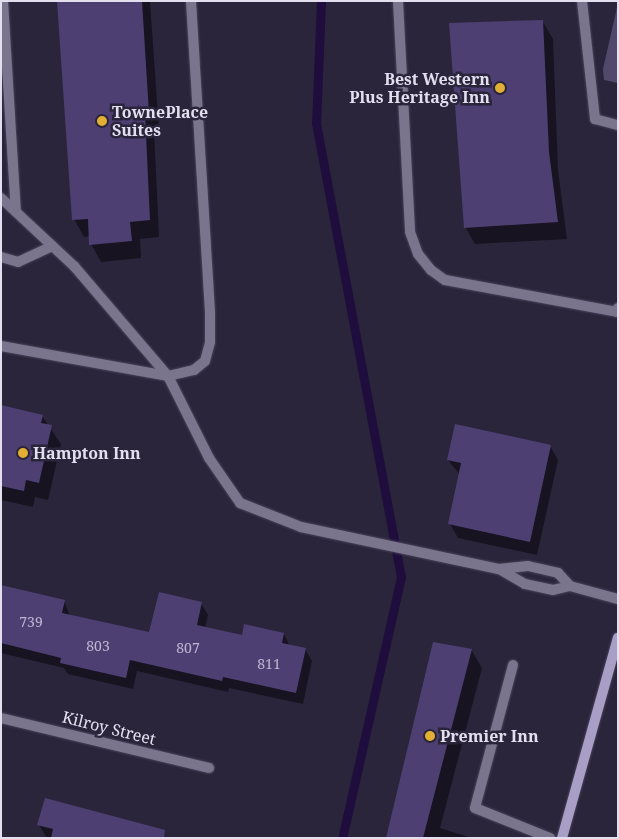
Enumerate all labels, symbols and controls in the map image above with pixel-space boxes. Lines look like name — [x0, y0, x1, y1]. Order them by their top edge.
place label: Best Western Plus Heritage Inn — [349, 69, 490, 107]
marker: Best Western Plus Heritage Inn — [494, 82, 506, 94]
place label: TownePlace Suites — [112, 102, 208, 140]
marker: TownePlace Suites — [96, 115, 108, 127]
place label: Hampton Inn — [33, 443, 141, 463]
marker: Hampton Inn — [17, 447, 29, 459]
house number: 739 — [19, 614, 43, 630]
house number: 803 — [86, 638, 110, 654]
house number: 807 — [176, 640, 200, 656]
house number: 811 — [257, 656, 281, 672]
street label: Kilroy Street — [60, 707, 158, 749]
place label: Premier Inn — [440, 726, 539, 746]
marker: Premier Inn — [424, 730, 436, 742]

